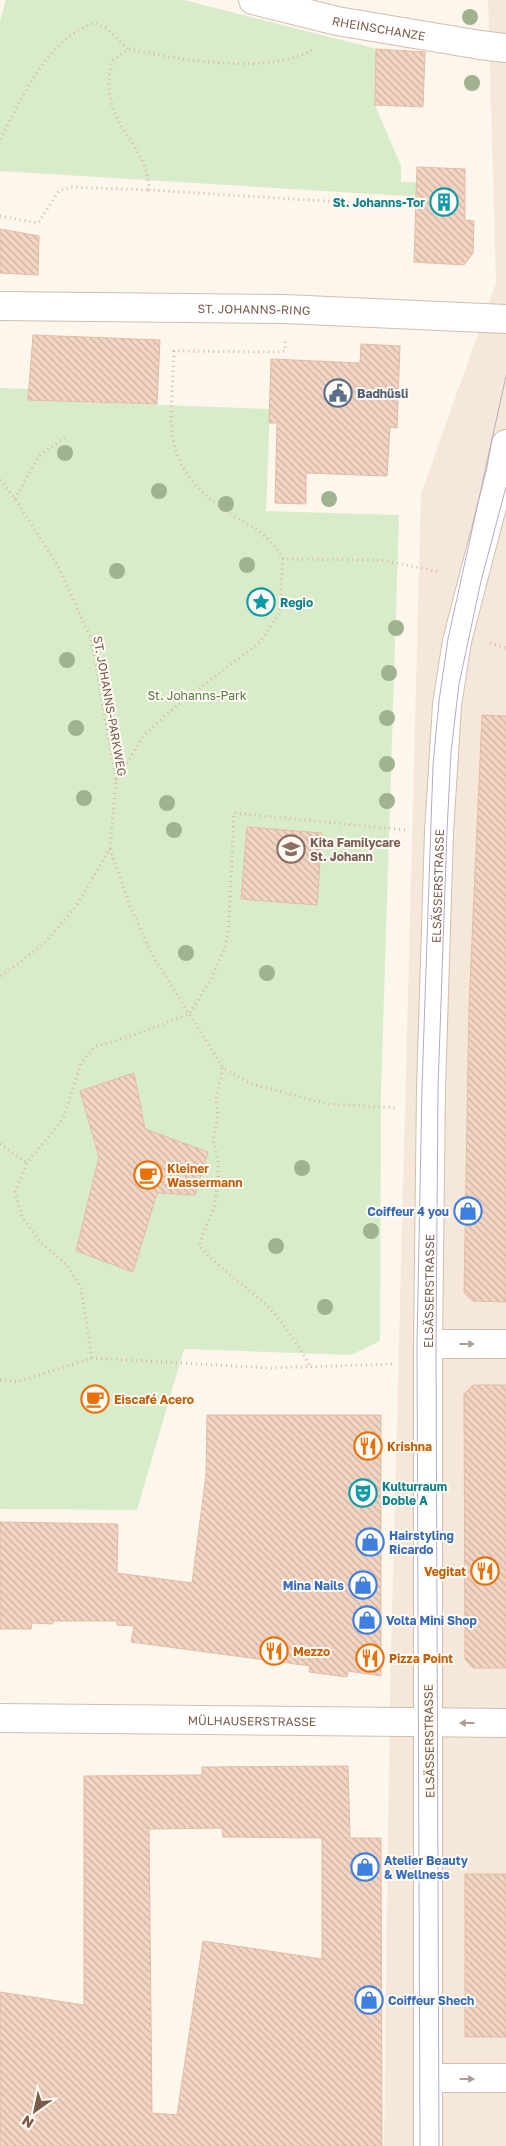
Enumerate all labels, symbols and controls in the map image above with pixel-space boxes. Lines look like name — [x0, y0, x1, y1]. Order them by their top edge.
street label: RHEINSCHANZE — [331, 13, 427, 43]
building icon: St. Johanns-Tor — [429, 187, 459, 217]
place label: St. Johanns-Tor — [333, 195, 425, 210]
street label: ST. JOHANNS-RING — [197, 301, 311, 318]
public building icon: Badhüsli — [323, 378, 353, 408]
place label: Badhüsli — [357, 386, 408, 401]
place icon: Regio — [246, 587, 276, 617]
place label: Regio — [280, 595, 313, 610]
street label: ST. JOHANNS-PARKWEG — [90, 635, 130, 777]
park label: St. Johanns-Park — [148, 688, 247, 703]
street label: ELSÄSSERSTRASSE — [428, 829, 447, 943]
school or university icon: Kita Familycare St. Johann — [276, 834, 306, 864]
place label: Kita Familycare St. Johann — [310, 835, 401, 864]
cafe icon: Kleiner Wassermann — [133, 1160, 163, 1190]
place label: Kleiner Wassermann — [167, 1161, 243, 1190]
shop icon: Coiffeur 4 you — [453, 1196, 483, 1226]
place label: Coiffeur 4 you — [367, 1204, 449, 1219]
street label: ELSÄSSERSTRASSE — [421, 1234, 437, 1348]
one-way arrow — [459, 1340, 475, 1348]
cafe icon: Eiscafé Acero — [80, 1384, 110, 1414]
place label: Eiscafé Acero — [114, 1392, 194, 1407]
restaurant icon: Krishna — [353, 1431, 383, 1461]
place label: Krishna — [387, 1439, 432, 1454]
theatre icon: Kulturraum Doble A — [348, 1478, 378, 1508]
place label: Kulturraum Doble A — [382, 1479, 447, 1508]
shop icon: Hairstyling Ricardo — [355, 1527, 385, 1557]
place label: Hairstyling Ricardo — [389, 1528, 454, 1557]
restaurant icon: Vegitat — [470, 1556, 500, 1586]
place label: Vegitat — [424, 1564, 466, 1579]
shop icon: Mina Nails — [348, 1570, 378, 1600]
place label: Mina Nails — [283, 1578, 344, 1593]
shop icon: Volta Mini Shop — [352, 1605, 382, 1635]
place label: Volta Mini Shop — [386, 1613, 478, 1628]
restaurant icon: Mezzo — [259, 1636, 289, 1666]
restaurant icon: Pizza Point — [355, 1643, 385, 1673]
place label: Mezzo — [293, 1644, 330, 1659]
place label: Pizza Point — [389, 1651, 453, 1666]
street label: ELSÄSSERSTRASSE — [421, 1684, 437, 1798]
street label: MÜLHAUSERSTRASSE — [188, 1712, 316, 1729]
one-way arrow — [459, 1719, 475, 1727]
shop icon: Atelier Beauty & Wellness — [350, 1852, 380, 1882]
place label: Atelier Beauty & Wellness — [384, 1853, 469, 1882]
shop icon: Coiffeur Shech — [354, 1985, 384, 2015]
place label: Coiffeur Shech — [388, 1993, 474, 2008]
one-way arrow — [459, 2074, 475, 2082]
north arrow — [10, 2086, 60, 2136]
text: N — [19, 2112, 37, 2132]

